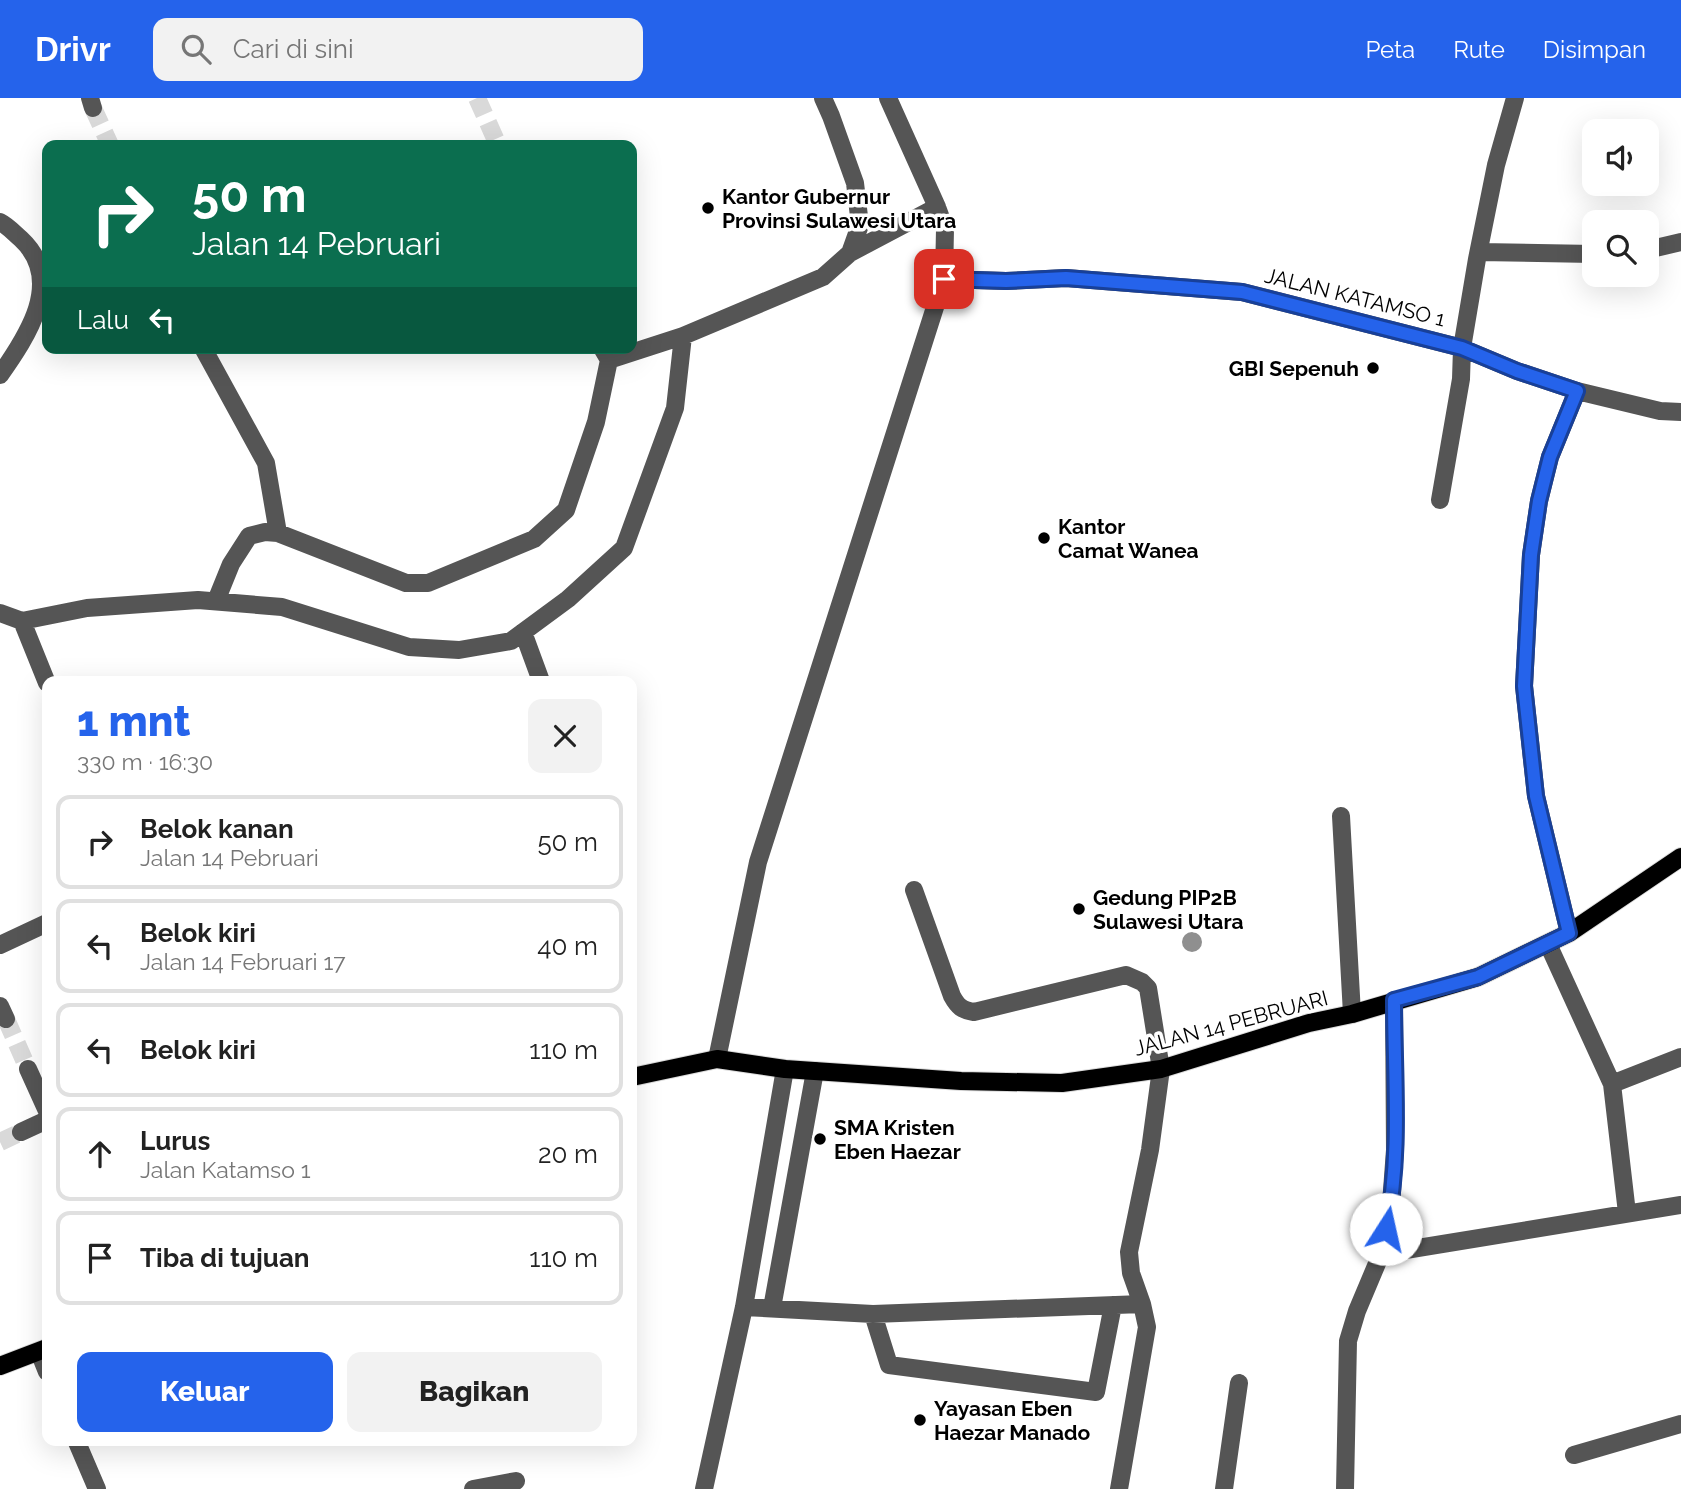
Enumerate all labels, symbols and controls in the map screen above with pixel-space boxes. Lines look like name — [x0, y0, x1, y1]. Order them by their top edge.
search box — [153, 18, 643, 81]
text: Drivr — [35, 30, 111, 69]
icon: search — [177, 30, 215, 68]
text: Cari di sini — [233, 34, 354, 64]
text: Peta — [1365, 35, 1415, 64]
text: Rute — [1453, 35, 1505, 64]
text: Disimpan — [1543, 35, 1646, 64]
map controls — [1582, 119, 1659, 287]
button: sound — [1582, 119, 1659, 196]
text: 50 m — [192, 166, 307, 223]
icon: right — [77, 168, 168, 259]
place label: Kantor Gubernur Provinsi Sulawesi Utara — [722, 184, 956, 233]
marker: Kantor Gubernur Provinsi Sulawesi Utara — [700, 200, 716, 216]
button: search — [1582, 210, 1659, 287]
text: Jalan 14 Pebruari — [192, 225, 441, 262]
pin — [914, 249, 974, 309]
icon: arrive — [925, 260, 963, 298]
street label: JALAN KATAMSO 1 — [1262, 262, 1448, 332]
icon: left — [143, 301, 181, 339]
text: Lalu — [77, 305, 129, 335]
place label: GBI Sepenuh — [1229, 356, 1359, 381]
marker: GBI Sepenuh — [1365, 360, 1381, 376]
place label: Kantor Camat Wanea — [1058, 514, 1199, 563]
marker: Kantor Camat Wanea — [1036, 530, 1052, 546]
text: 1 mnt — [77, 697, 190, 746]
button: close — [528, 699, 602, 773]
text: 330 m · 16:30 — [77, 748, 213, 775]
text: Belok kanan — [140, 814, 294, 844]
icon: right — [81, 823, 119, 861]
text: 50 m — [537, 827, 598, 857]
text: Jalan 14 Pebruari — [140, 844, 319, 871]
place label: Gedung PIP2B Sulawesi Utara — [1093, 885, 1244, 934]
marker: Gedung PIP2B Sulawesi Utara — [1071, 901, 1087, 917]
text: Belok kiri — [140, 918, 256, 948]
icon: left — [81, 927, 119, 965]
text: 40 m — [537, 931, 598, 961]
text: Jalan 14 Februari 17 — [140, 948, 345, 975]
street label: JALAN 14 PEBRUARI — [1131, 985, 1331, 1061]
icon: left — [81, 1031, 119, 1069]
text: Belok kiri — [140, 1035, 256, 1065]
text: 110 m — [529, 1035, 598, 1065]
place label: SMA Kristen Eben Haezar — [834, 1115, 961, 1164]
text: Lurus — [140, 1126, 210, 1156]
marker: SMA Kristen Eben Haezar — [812, 1131, 828, 1147]
icon: ahead — [81, 1135, 119, 1173]
text: 20 m — [538, 1139, 598, 1169]
text: Jalan Katamso 1 — [140, 1156, 311, 1183]
position arrow — [1349, 1192, 1423, 1266]
icon: arrive — [81, 1239, 119, 1277]
text: Tiba di tujuan — [140, 1243, 310, 1273]
text: 110 m — [529, 1243, 598, 1273]
button: Keluar — [77, 1352, 333, 1432]
button: Bagikan — [347, 1352, 602, 1432]
place label: Yayasan Eben Haezar Manado — [934, 1396, 1091, 1445]
marker: Yayasan Eben Haezar Manado — [912, 1412, 928, 1428]

